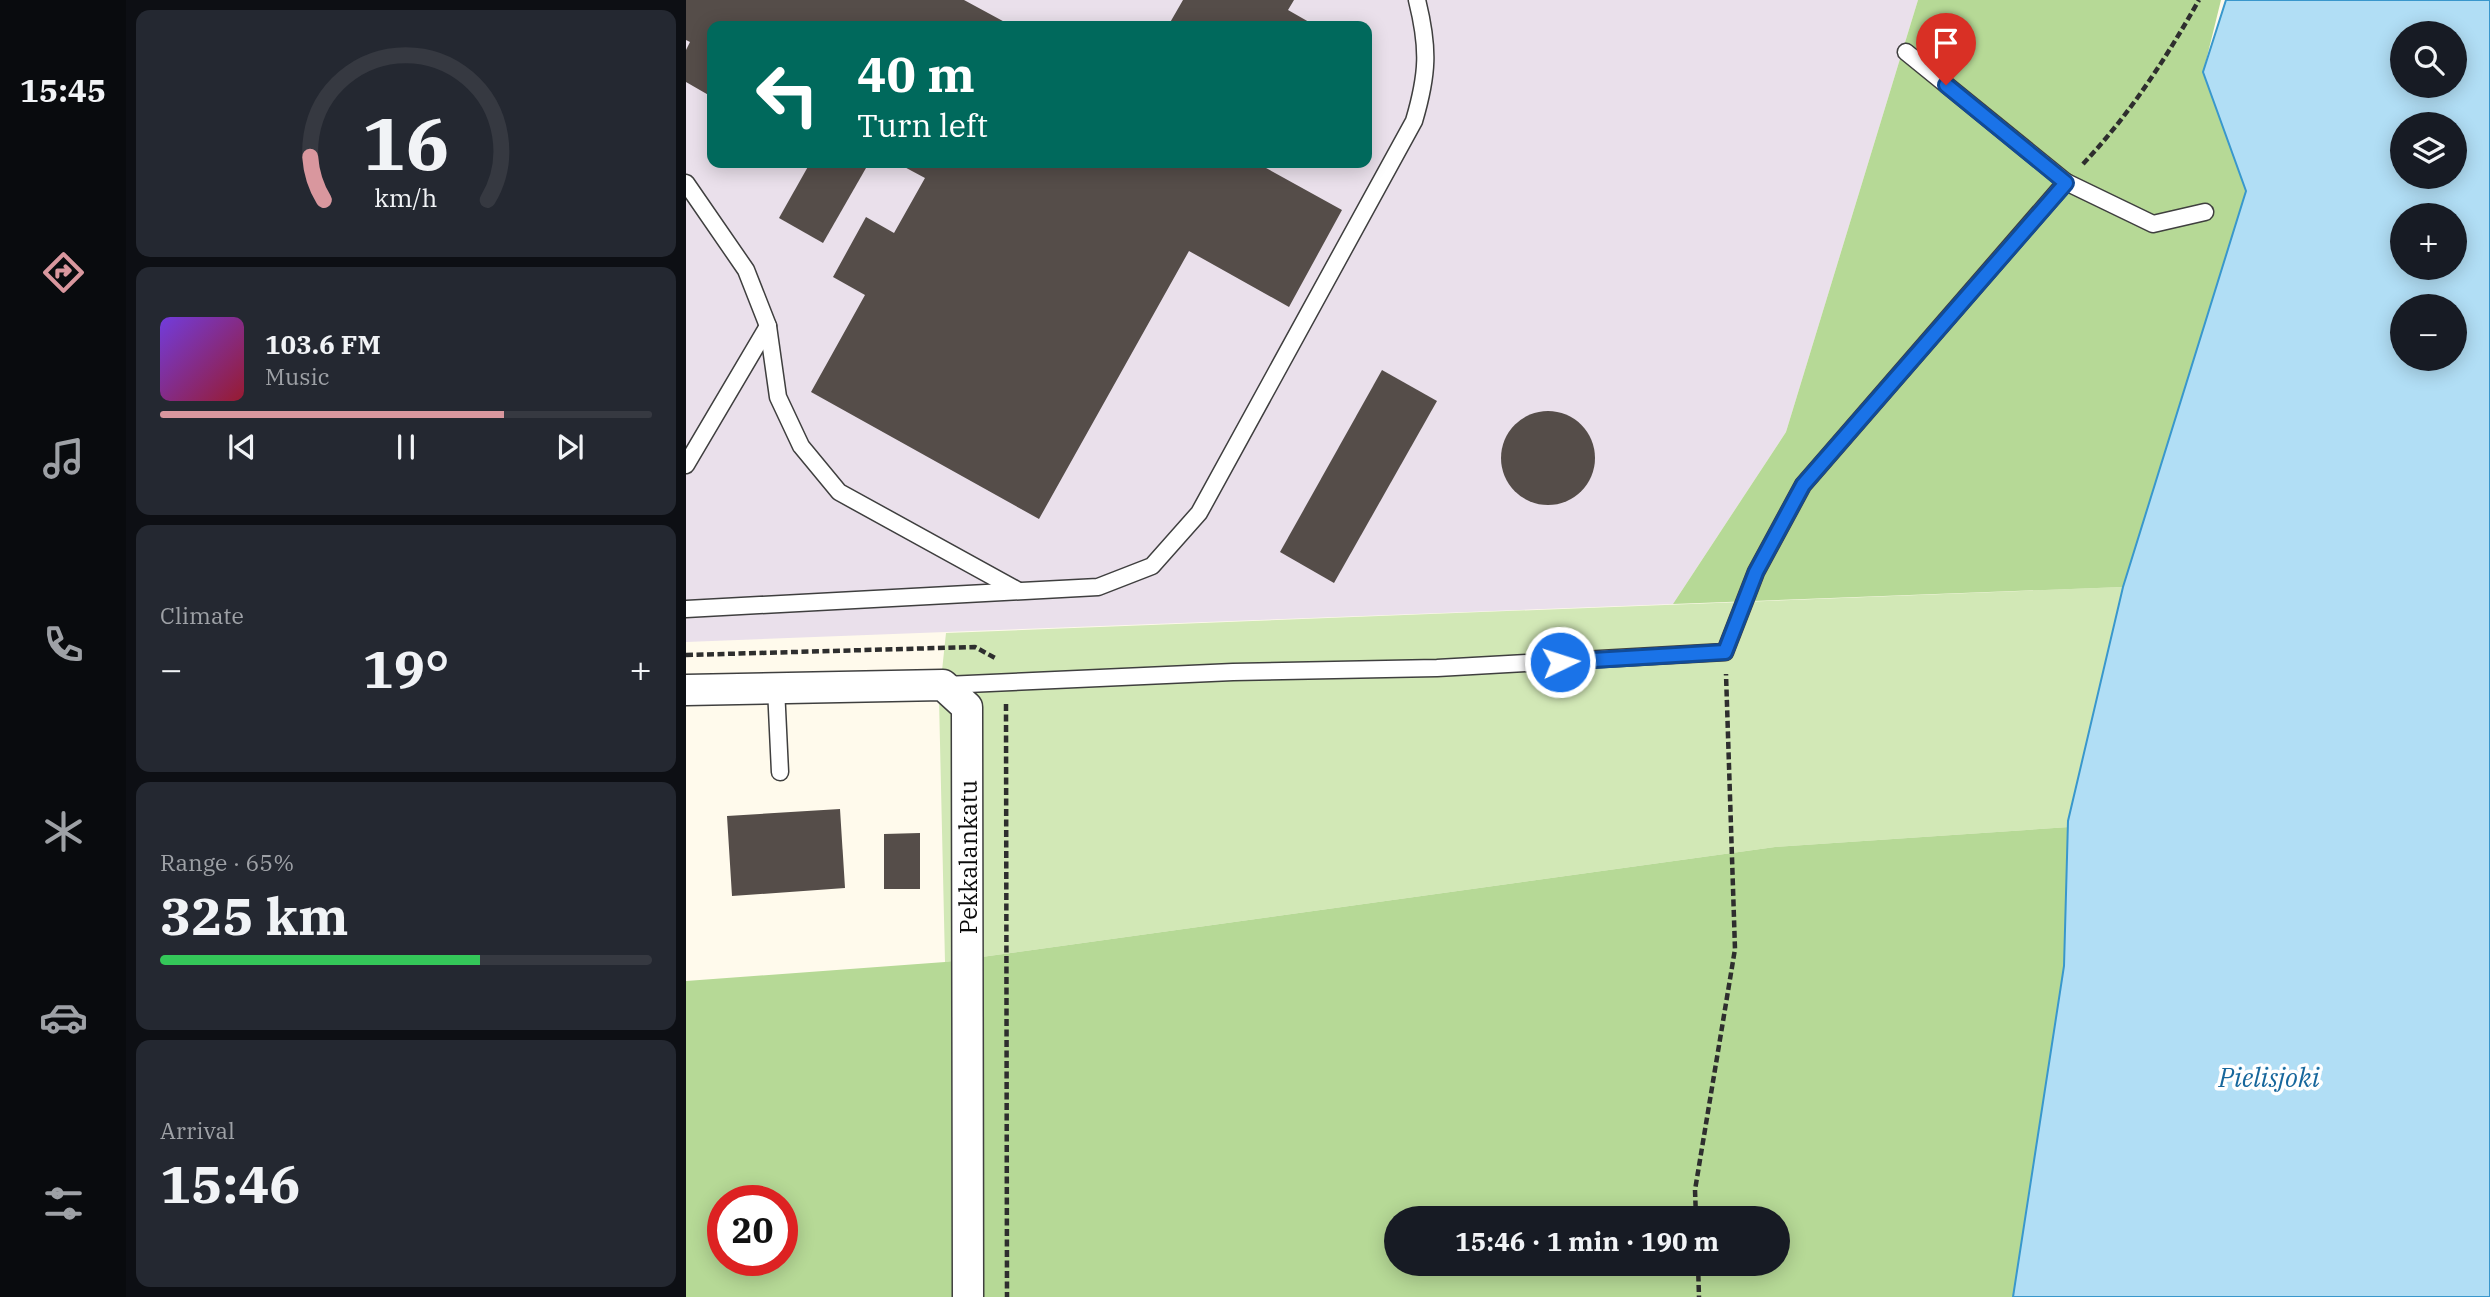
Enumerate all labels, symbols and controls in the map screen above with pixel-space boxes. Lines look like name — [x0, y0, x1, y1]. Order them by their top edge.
pin — [1916, 13, 1976, 85]
map controls — [2390, 21, 2467, 371]
button: search — [2390, 21, 2467, 98]
icon: arrive — [1927, 24, 1965, 62]
text: 40 m — [857, 42, 975, 105]
icon: left — [742, 49, 833, 140]
text: 15:45 — [20, 69, 106, 111]
text: 16 — [362, 95, 450, 190]
text: Turn left — [857, 104, 988, 146]
button: layers — [2390, 112, 2467, 189]
text: km/h — [374, 181, 438, 214]
button: + — [2390, 203, 2467, 280]
icon: directions — [39, 248, 88, 297]
button: − — [2390, 294, 2467, 371]
text: 103.6 FM — [265, 327, 381, 361]
text: Music — [265, 361, 330, 391]
icon: previous — [223, 428, 261, 466]
icon: pause — [387, 428, 425, 466]
icon: next — [551, 428, 589, 466]
icon: music — [39, 434, 88, 483]
text: Climate — [160, 600, 244, 630]
icon: phone — [39, 620, 88, 669]
position arrow — [1523, 625, 1597, 699]
text: 19° — [363, 635, 449, 702]
text: − — [160, 644, 183, 693]
text: + — [629, 644, 652, 693]
street label: Pekkalankatu — [952, 780, 984, 934]
icon: climate — [39, 807, 88, 856]
text: Range · 65% — [160, 847, 294, 877]
text: 325 km — [160, 882, 349, 949]
icon: car — [39, 993, 88, 1042]
water label: Pielisjoki — [2217, 1060, 2320, 1094]
text: Arrival — [160, 1115, 235, 1145]
text: 15:46 — [160, 1150, 301, 1217]
icon: filters — [39, 1179, 88, 1228]
speed limit sign: 20 — [707, 1185, 798, 1276]
text: 15:46 · 1 min · 190 m — [1455, 1224, 1719, 1258]

